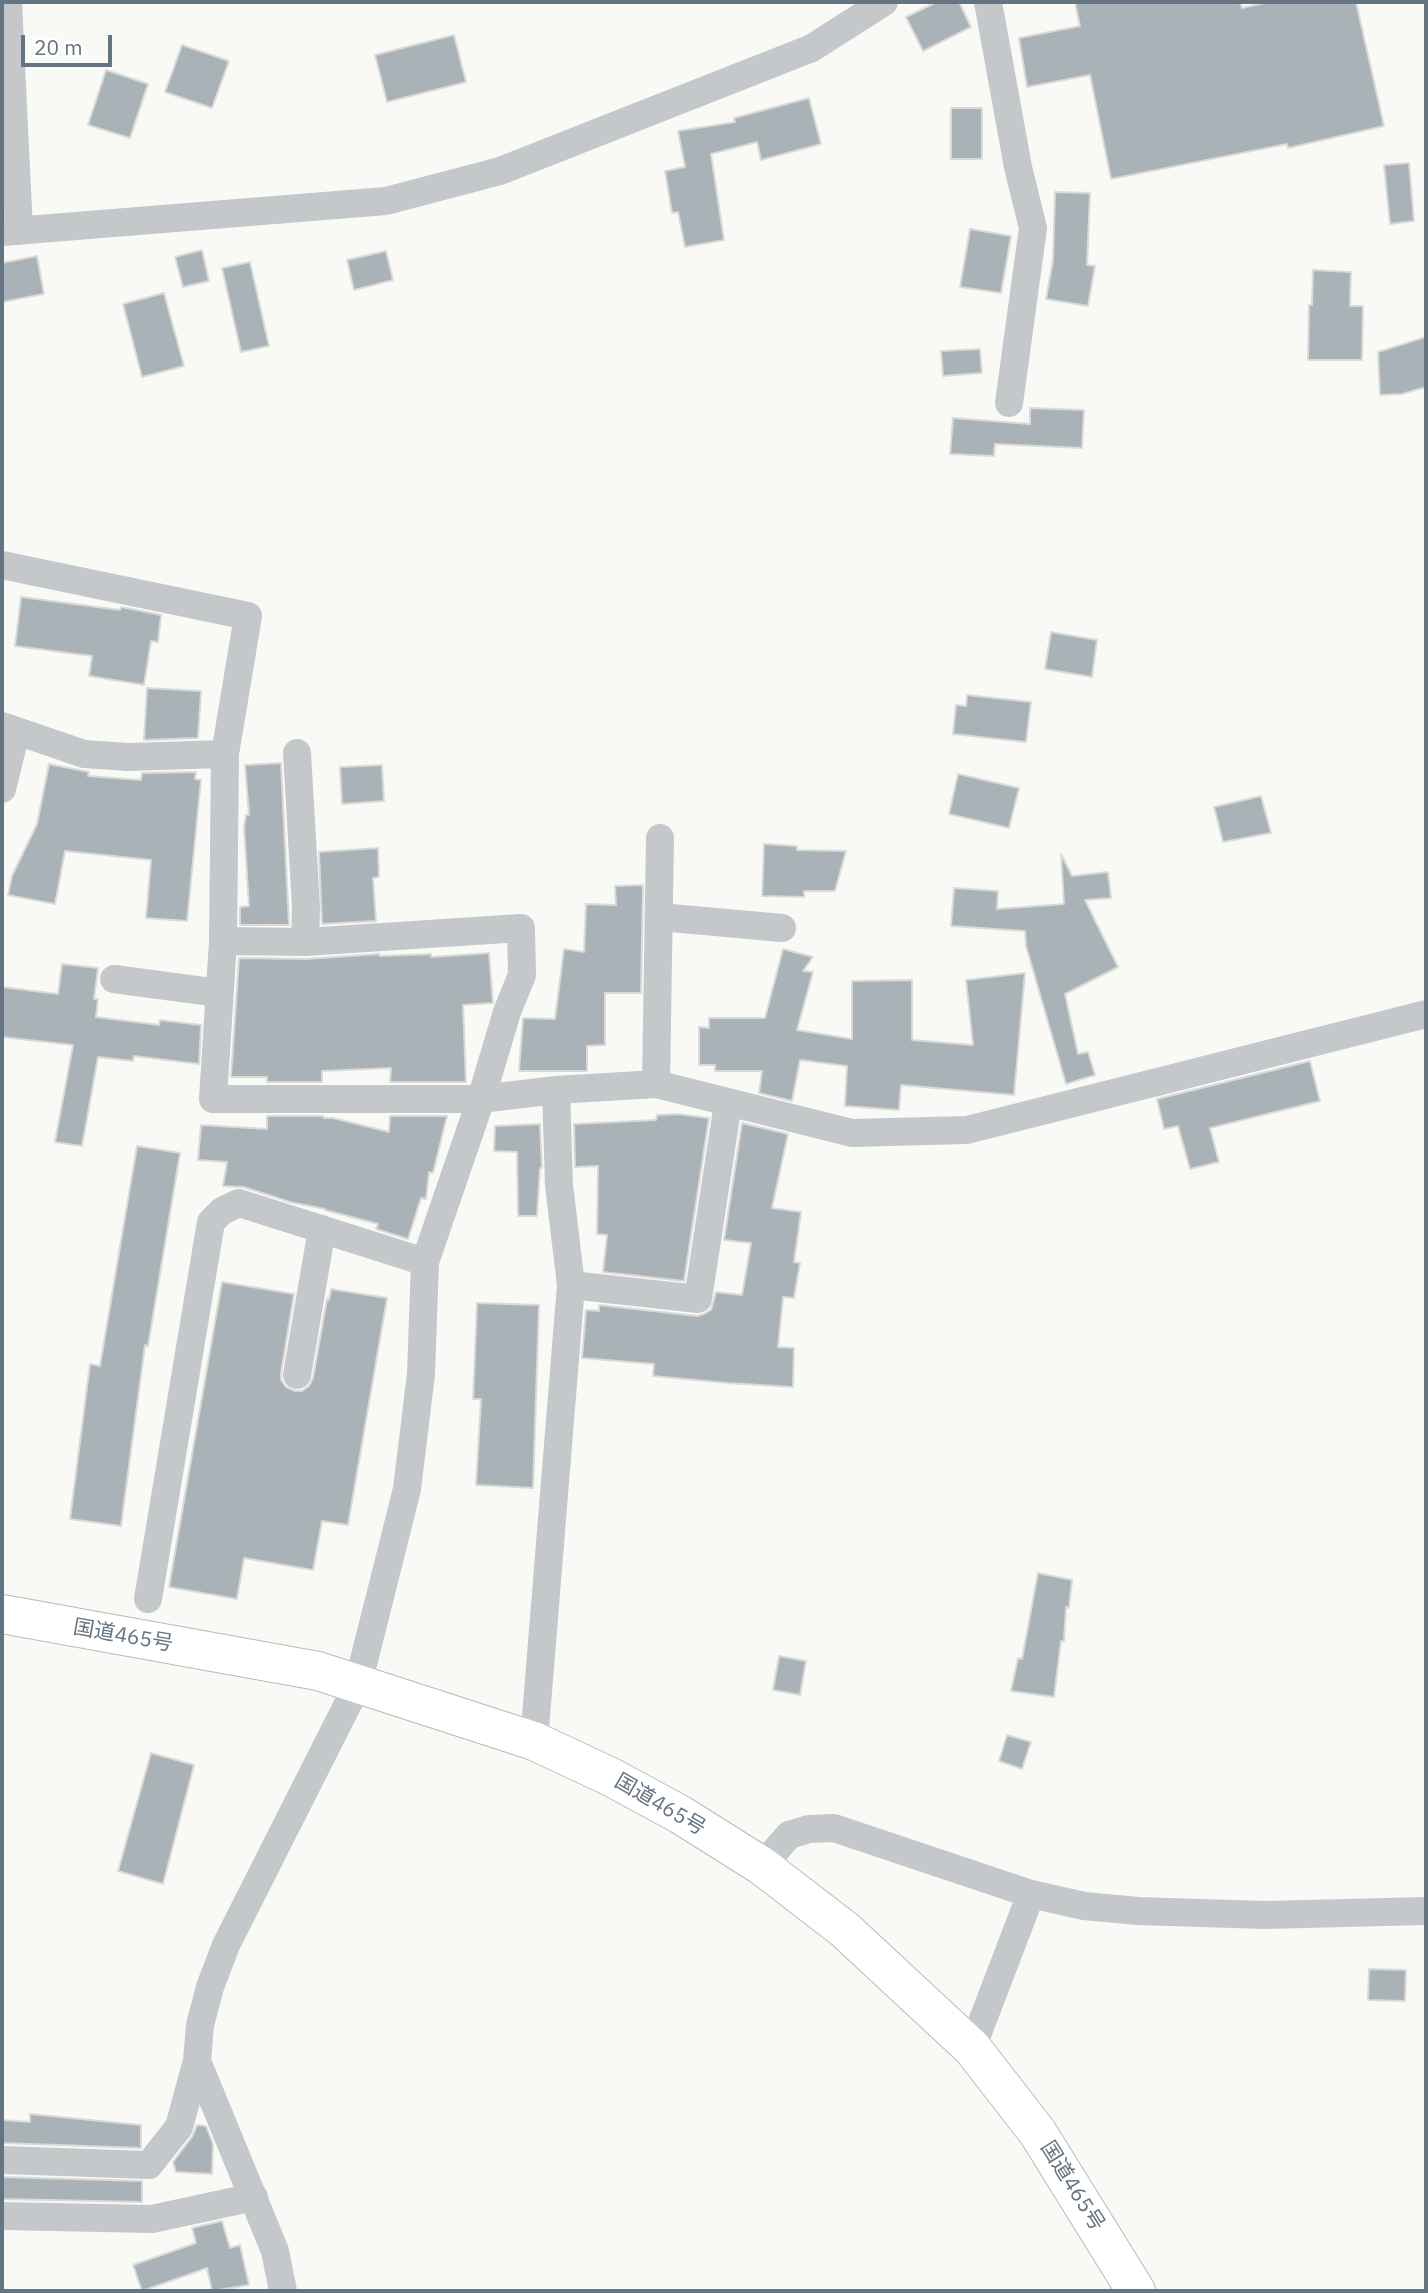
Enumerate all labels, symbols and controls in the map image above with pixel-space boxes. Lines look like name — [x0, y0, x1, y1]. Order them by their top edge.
scale bar — [24, 21, 116, 65]
text: 20 m — [34, 33, 83, 61]
street label: 国道465号 — [71, 1615, 175, 1657]
street label: 国道465号 — [610, 1769, 710, 1841]
street label: 国道465号 — [1035, 2137, 1109, 2235]

